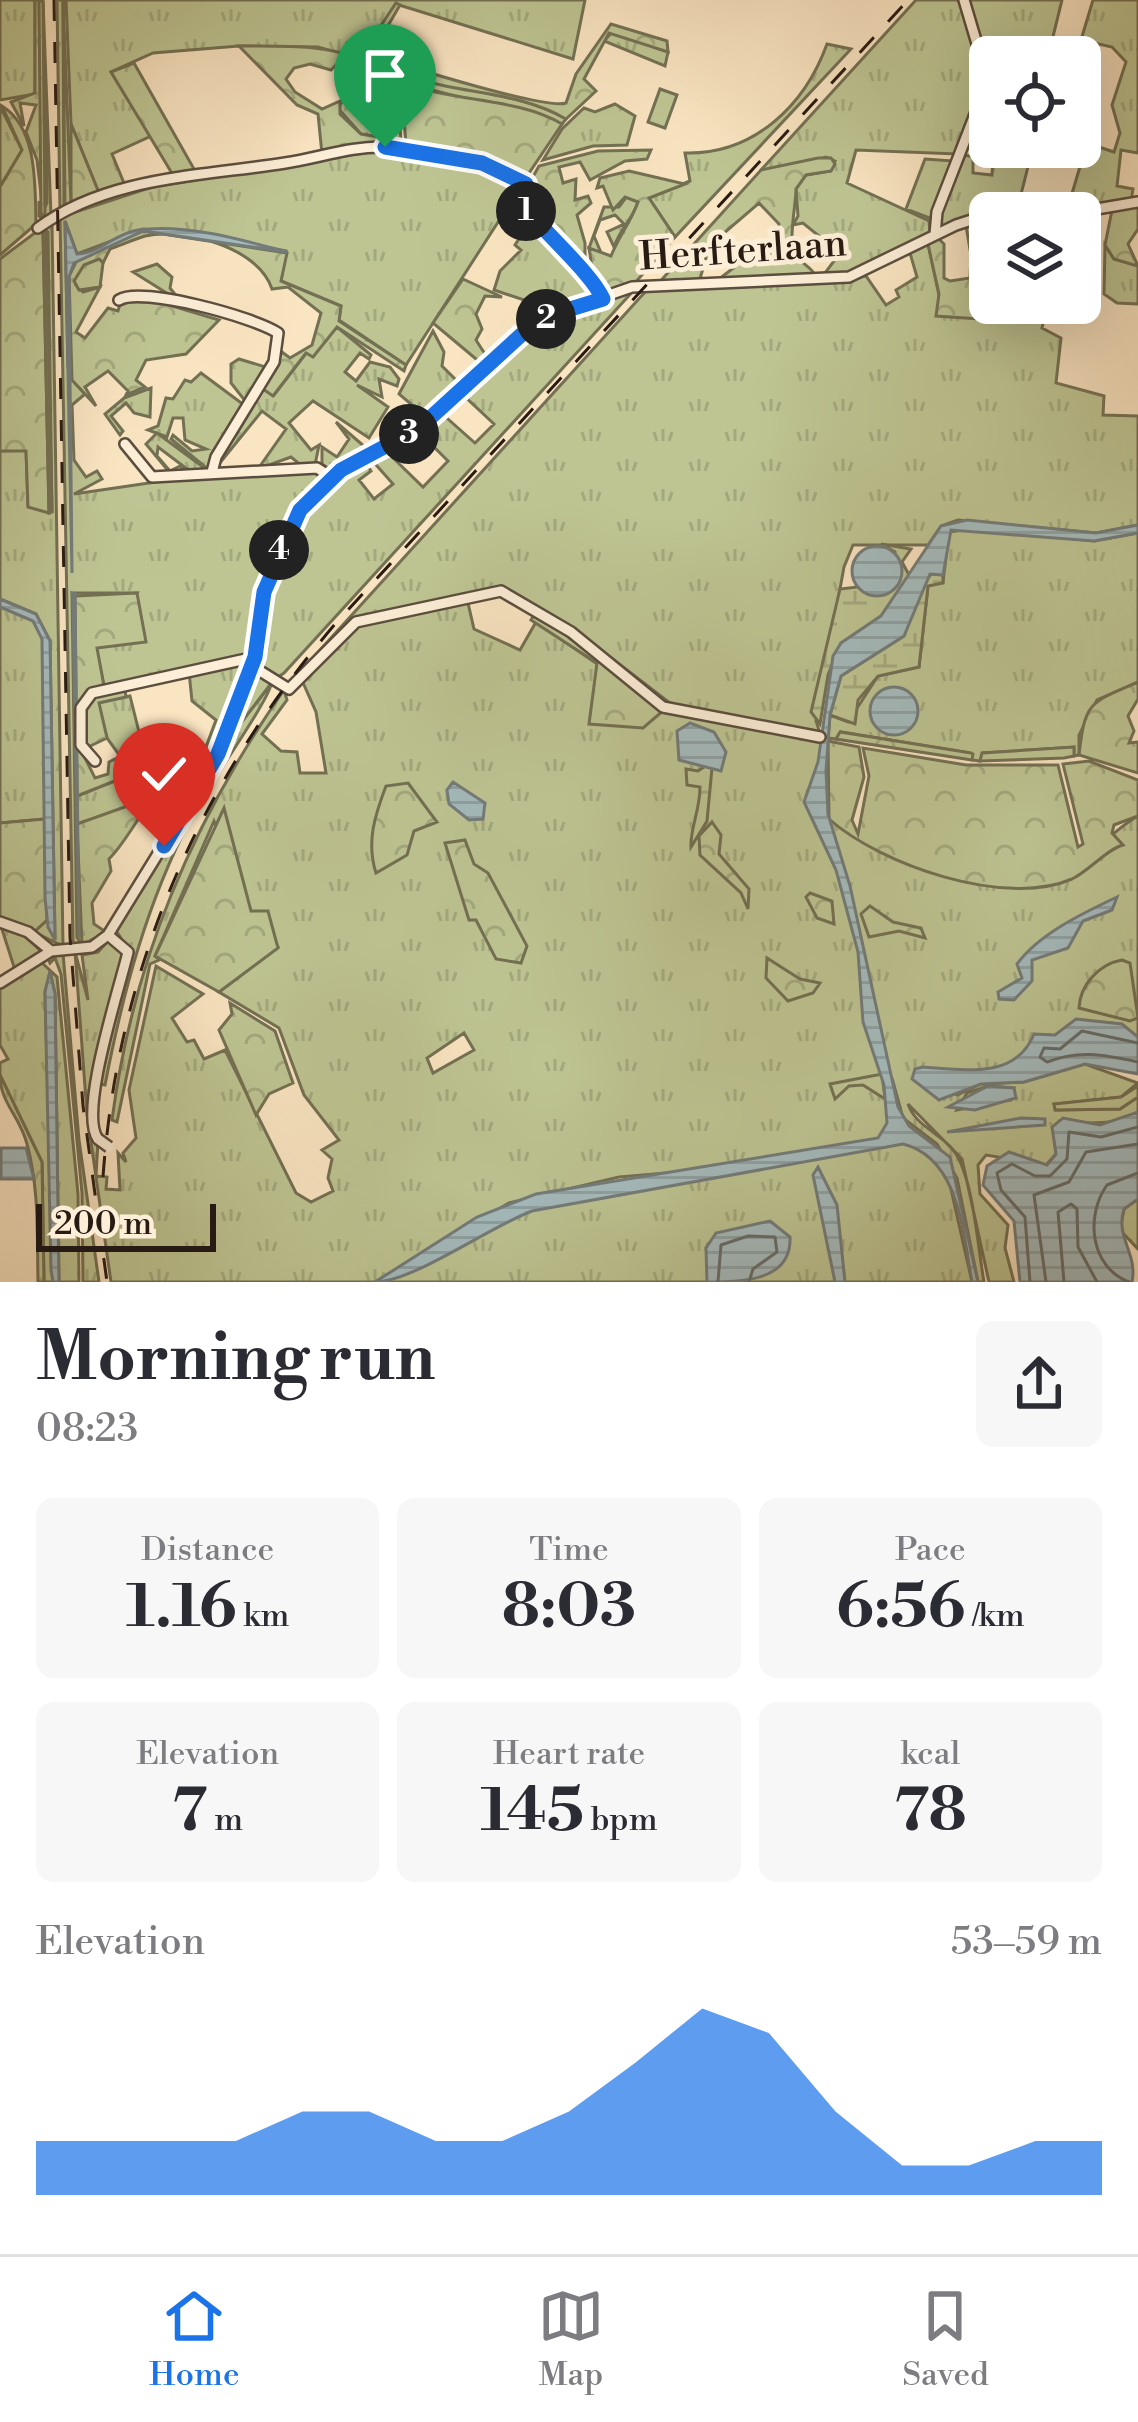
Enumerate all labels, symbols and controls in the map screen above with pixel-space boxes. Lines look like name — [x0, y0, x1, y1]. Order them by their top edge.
pin — [334, 24, 436, 147]
map controls — [969, 36, 1101, 324]
button: locate — [969, 36, 1101, 168]
icon: arrive — [352, 42, 418, 108]
pin: 1 — [496, 181, 556, 241]
text: 1 — [518, 190, 534, 231]
button: layers — [969, 192, 1101, 324]
street label: Herfterlaan — [638, 219, 848, 283]
pin: 2 — [516, 289, 576, 349]
text: 2 — [536, 298, 556, 339]
pin: 3 — [379, 404, 439, 464]
text: 3 — [399, 413, 419, 454]
pin: 4 — [249, 520, 309, 580]
text: 4 — [268, 529, 290, 570]
pin — [113, 723, 215, 846]
icon: check — [131, 741, 197, 807]
scale bar — [36, 1198, 216, 1251]
text: 200 m — [54, 1204, 152, 1245]
text: Morning run — [36, 1318, 435, 1401]
button: share — [976, 1321, 1102, 1447]
text: 08:23 — [36, 1405, 138, 1454]
text: Distance — [141, 1530, 274, 1571]
text: Time — [529, 1530, 609, 1571]
text: Pace — [895, 1530, 966, 1571]
text: 1.16 — [126, 1571, 237, 1646]
text: 8:03 — [502, 1571, 636, 1646]
text: 6:56 — [836, 1571, 965, 1646]
text: km — [237, 1596, 289, 1637]
text: /km — [965, 1596, 1025, 1637]
text: Elevation — [136, 1734, 279, 1775]
text: Heart rate — [493, 1734, 645, 1775]
text: kcal — [900, 1734, 960, 1775]
text: 7 — [172, 1775, 208, 1850]
text: 145 — [480, 1775, 584, 1850]
text: 78 — [894, 1775, 967, 1850]
text: m — [208, 1800, 243, 1841]
text: bpm — [584, 1800, 658, 1841]
text: Elevation — [36, 1918, 205, 1967]
text: 53–59 m — [951, 1918, 1102, 1967]
tab: Home — [149, 2283, 240, 2396]
tab: Map — [538, 2283, 604, 2396]
tab: Saved — [902, 2283, 989, 2396]

